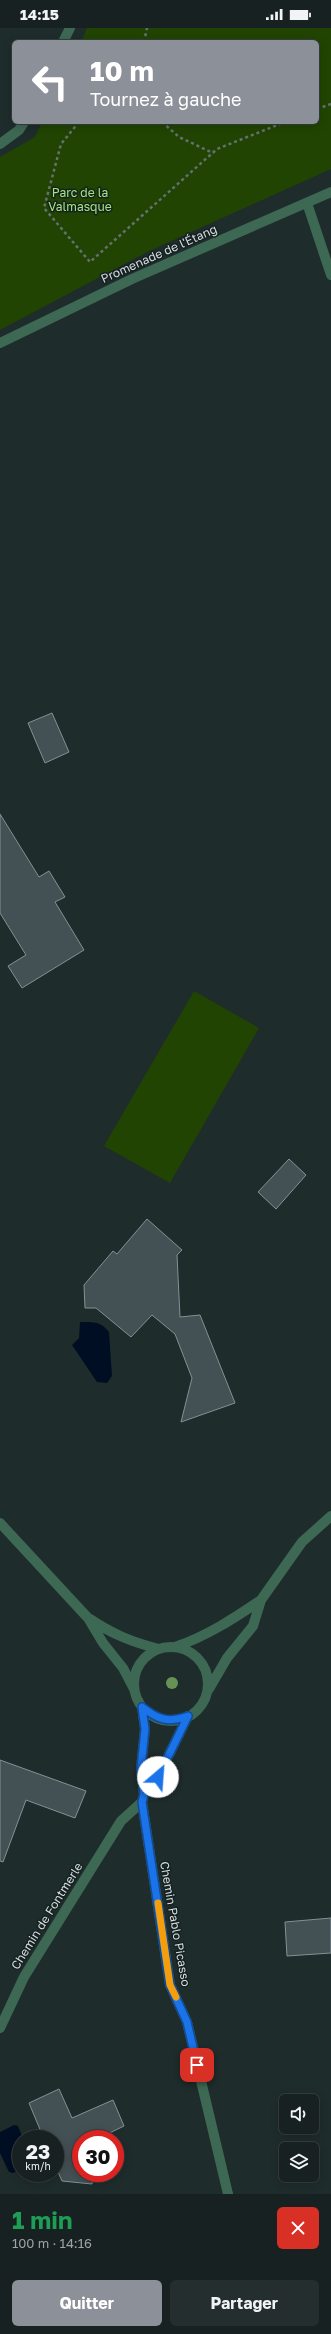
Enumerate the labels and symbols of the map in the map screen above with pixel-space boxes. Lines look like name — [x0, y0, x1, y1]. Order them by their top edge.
park label: Parc de la Valmasque — [48, 185, 112, 214]
street label: Promenade de l'Étang — [98, 221, 219, 286]
position arrow — [137, 1756, 179, 1798]
street label: Chemin de Fontmerle — [8, 1859, 86, 1972]
street label: Chemin Pablo Picasso — [157, 1860, 194, 1988]
pin — [180, 2048, 214, 2082]
speed limit sign: 30 — [72, 2130, 124, 2182]

